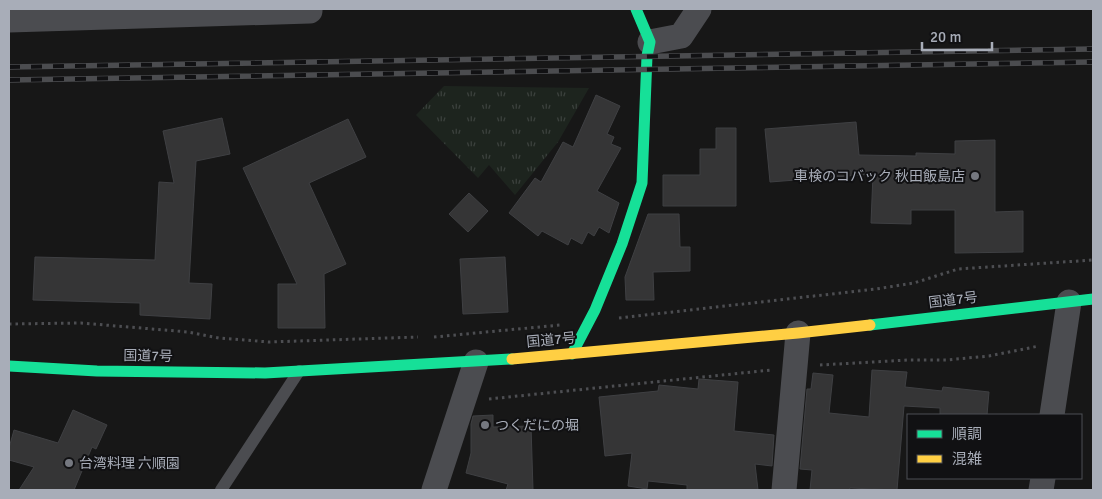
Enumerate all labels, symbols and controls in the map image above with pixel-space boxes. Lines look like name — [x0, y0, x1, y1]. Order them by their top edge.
scale bar — [922, 20, 992, 52]
text: 20 m — [930, 28, 961, 46]
place label: 車検のコバック 秋田飯島店 — [794, 168, 965, 185]
marker: 車検のコバック 秋田飯島店 — [969, 170, 981, 182]
street label: 国道7号 — [927, 289, 979, 311]
street label: 国道7号 — [526, 329, 576, 351]
street label: 国道7号 — [123, 347, 173, 365]
legend — [907, 414, 1082, 479]
place label: つくだにの堀 — [495, 417, 579, 434]
marker: つくだにの堀 — [479, 419, 491, 431]
text: 順調 — [952, 425, 982, 443]
text: 混雑 — [952, 450, 982, 468]
place label: 台湾料理 六順園 — [79, 455, 180, 472]
marker: 台湾料理 六順園 — [63, 457, 75, 469]

